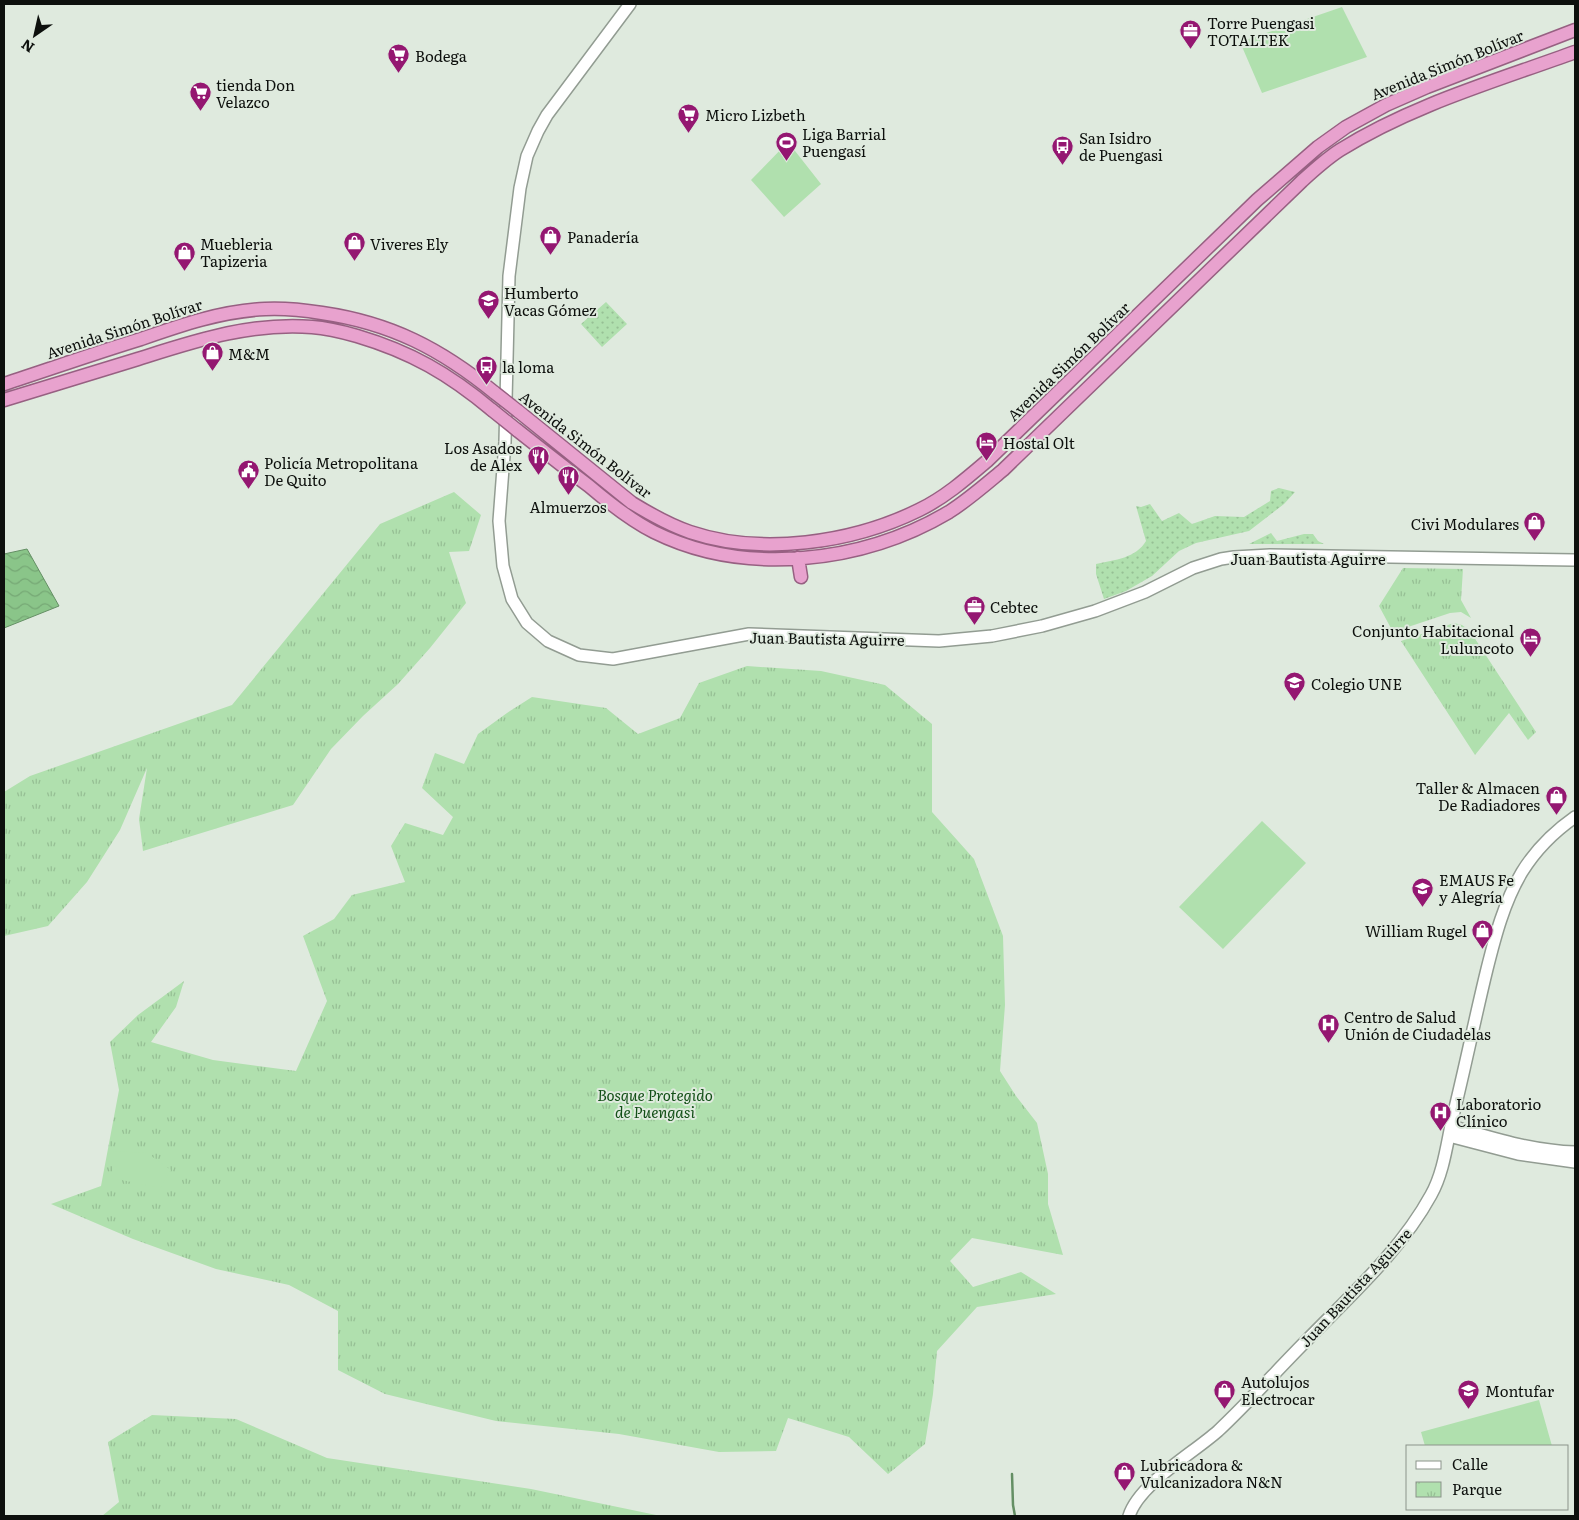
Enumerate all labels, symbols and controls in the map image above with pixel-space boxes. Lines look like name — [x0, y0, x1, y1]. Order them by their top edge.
north arrow — [10, 10, 60, 60]
place label: Torre Puengasi TOTALTEK — [1207, 11, 1315, 51]
office icon: Torre Puengasi TOTALTEK — [1179, 19, 1203, 50]
street label: Avenida Simón Bolívar — [1367, 23, 1527, 105]
text: N — [17, 35, 38, 58]
supermarket icon: Bodega — [387, 43, 411, 74]
place label: Bodega — [415, 44, 468, 67]
place label: tienda Don Velazco — [216, 73, 295, 113]
supermarket icon: tienda Don Velazco — [188, 81, 212, 112]
supermarket icon: Micro Lizbeth — [677, 102, 701, 133]
place label: Micro Lizbeth — [705, 103, 806, 126]
place label: Liga Barrial Puengasí — [802, 122, 886, 162]
place label: San Isidro de Puengasi — [1079, 126, 1163, 166]
sports icon: Liga Barrial Puengasí — [774, 130, 798, 161]
bus stop icon: San Isidro de Puengasi — [1051, 134, 1075, 165]
shop icon: Panadería — [539, 224, 563, 255]
place label: Panadería — [567, 225, 640, 248]
shop icon: Viveres Ely — [342, 231, 366, 262]
place label: Muebleria Tapizeria — [200, 232, 274, 272]
place label: Viveres Ely — [370, 232, 449, 255]
shop icon: Muebleria Tapizeria — [172, 240, 196, 271]
place label: Humberto Vacas Gómez — [504, 281, 597, 321]
school or university icon: Humberto Vacas Gómez — [476, 289, 500, 320]
street label: Avenida Simón Bolívar — [43, 292, 205, 364]
street label: Avenida Simón Bolívar — [1001, 296, 1135, 426]
shop icon: M&M — [200, 341, 224, 372]
place label: M&M — [228, 342, 270, 365]
bus stop icon: la loma — [474, 354, 498, 385]
place label: la loma — [502, 355, 555, 378]
street label: Avenida Simón Bolívar — [515, 385, 657, 503]
hotel icon: Hostal Olt — [975, 430, 999, 461]
place label: Hostal Olt — [1003, 431, 1075, 454]
place label: Los Asados de Alex — [444, 436, 522, 476]
restaurant icon: Los Asados de Alex — [526, 444, 550, 475]
place label: Policía Metropolitana De Quito — [264, 451, 419, 491]
public building icon: Policía Metropolitana De Quito — [236, 459, 260, 490]
restaurant icon: Almuerzos — [556, 465, 580, 496]
place label: Almuerzos — [529, 495, 607, 518]
shop icon: Civi Modulares — [1523, 511, 1547, 542]
place label: Civi Modulares — [1411, 512, 1519, 535]
street label: Juan Bautista Aguirre — [1230, 547, 1386, 570]
office icon: Cebtec — [962, 594, 986, 625]
place label: Cebtec — [990, 595, 1038, 618]
place label: Conjunto Habitacional Luluncoto — [1352, 619, 1514, 659]
street label: Juan Bautista Aguirre — [749, 625, 905, 651]
hotel icon: Conjunto Habitacional Luluncoto — [1518, 627, 1542, 658]
school or university icon: Colegio UNE — [1283, 671, 1307, 702]
place label: Colegio UNE — [1311, 672, 1402, 695]
place label: Taller & Almacen De Radiadores — [1416, 776, 1540, 816]
shop icon: Taller & Almacen De Radiadores — [1544, 784, 1568, 815]
place label: EMAUS Fe y Alegría — [1439, 868, 1514, 908]
school or university icon: EMAUS Fe y Alegría — [1411, 876, 1435, 907]
shop icon: William Rugel — [1471, 918, 1495, 949]
place label: William Rugel — [1365, 919, 1467, 942]
place label: Centro de Salud Unión de Ciudadelas — [1344, 1005, 1491, 1045]
hospital icon: Centro de Salud Unión de Ciudadelas — [1316, 1013, 1340, 1044]
park label: Bosque Protegido de Puengasi — [597, 1083, 713, 1123]
place label: Laboratorio Clínico — [1456, 1092, 1541, 1132]
hospital icon: Laboratorio Clínico — [1428, 1100, 1452, 1131]
street label: Juan Bautista Aguirre — [1294, 1222, 1417, 1352]
place label: Autolujos Electrocar — [1241, 1370, 1315, 1410]
shop icon: Autolujos Electrocar — [1213, 1378, 1237, 1409]
school or university icon: Montufar — [1457, 1378, 1481, 1409]
place label: Montufar — [1485, 1379, 1554, 1402]
legend — [1406, 1445, 1569, 1510]
text: Calle — [1452, 1452, 1488, 1475]
place label: Lubricadora & Vulcanizadora N&N — [1140, 1453, 1283, 1493]
shop icon: Lubricadora & Vulcanizadora N&N — [1112, 1461, 1136, 1492]
text: Parque — [1452, 1477, 1502, 1500]

